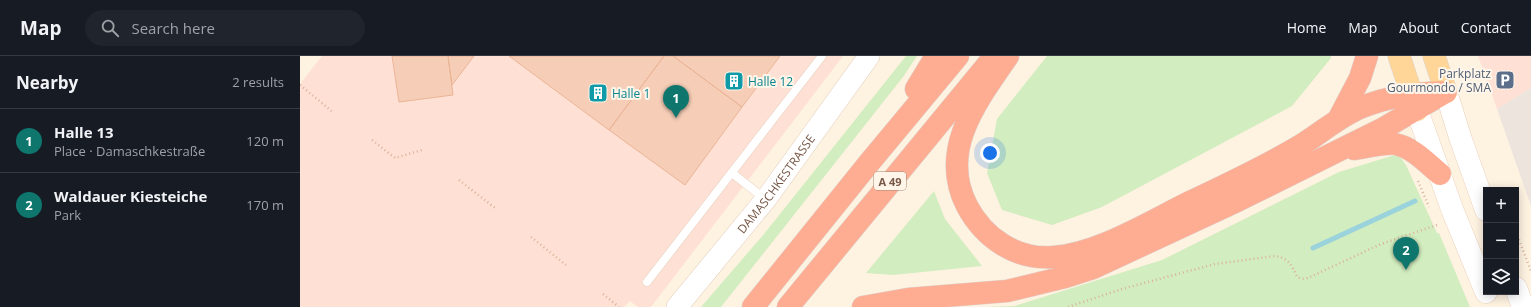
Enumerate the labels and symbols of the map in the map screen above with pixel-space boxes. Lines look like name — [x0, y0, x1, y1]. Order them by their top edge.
place label: Parkplatz Gourmondo / SMA — [1387, 65, 1491, 96]
parking icon: Parkplatz Gourmondo / SMA — [1494, 69, 1516, 91]
building icon: Halle 12 — [723, 70, 745, 92]
place label: Halle 12 — [748, 73, 793, 90]
building icon: Halle 1 — [587, 82, 609, 104]
place label: Halle 1 — [612, 85, 650, 102]
pin: 1 — [663, 85, 689, 118]
street label: DAMASCHKESTRASSE — [733, 131, 818, 237]
your location — [980, 143, 1000, 163]
road number: A 49 — [874, 172, 906, 190]
pin: 2 — [1393, 237, 1419, 270]

